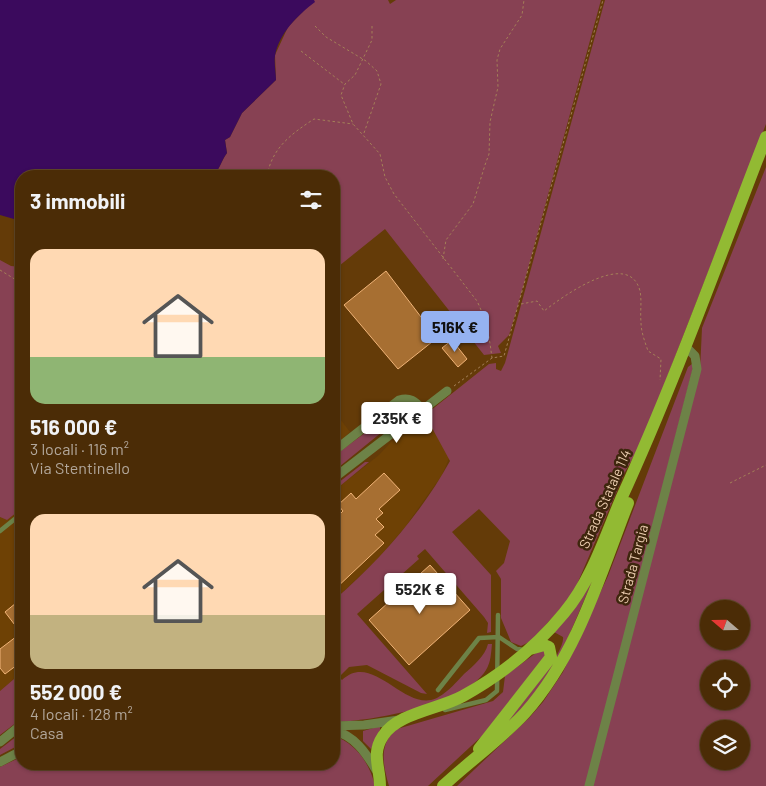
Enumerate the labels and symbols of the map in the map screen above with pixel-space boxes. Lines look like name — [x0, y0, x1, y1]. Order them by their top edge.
pin: 516K € — [414, 310, 496, 353]
pin: 235K € — [356, 402, 438, 444]
street label: Strada Statale 114 — [575, 447, 634, 551]
street label: Strada Targia — [614, 522, 651, 605]
pin: 552K € — [379, 572, 461, 615]
north arrow — [700, 600, 750, 650]

